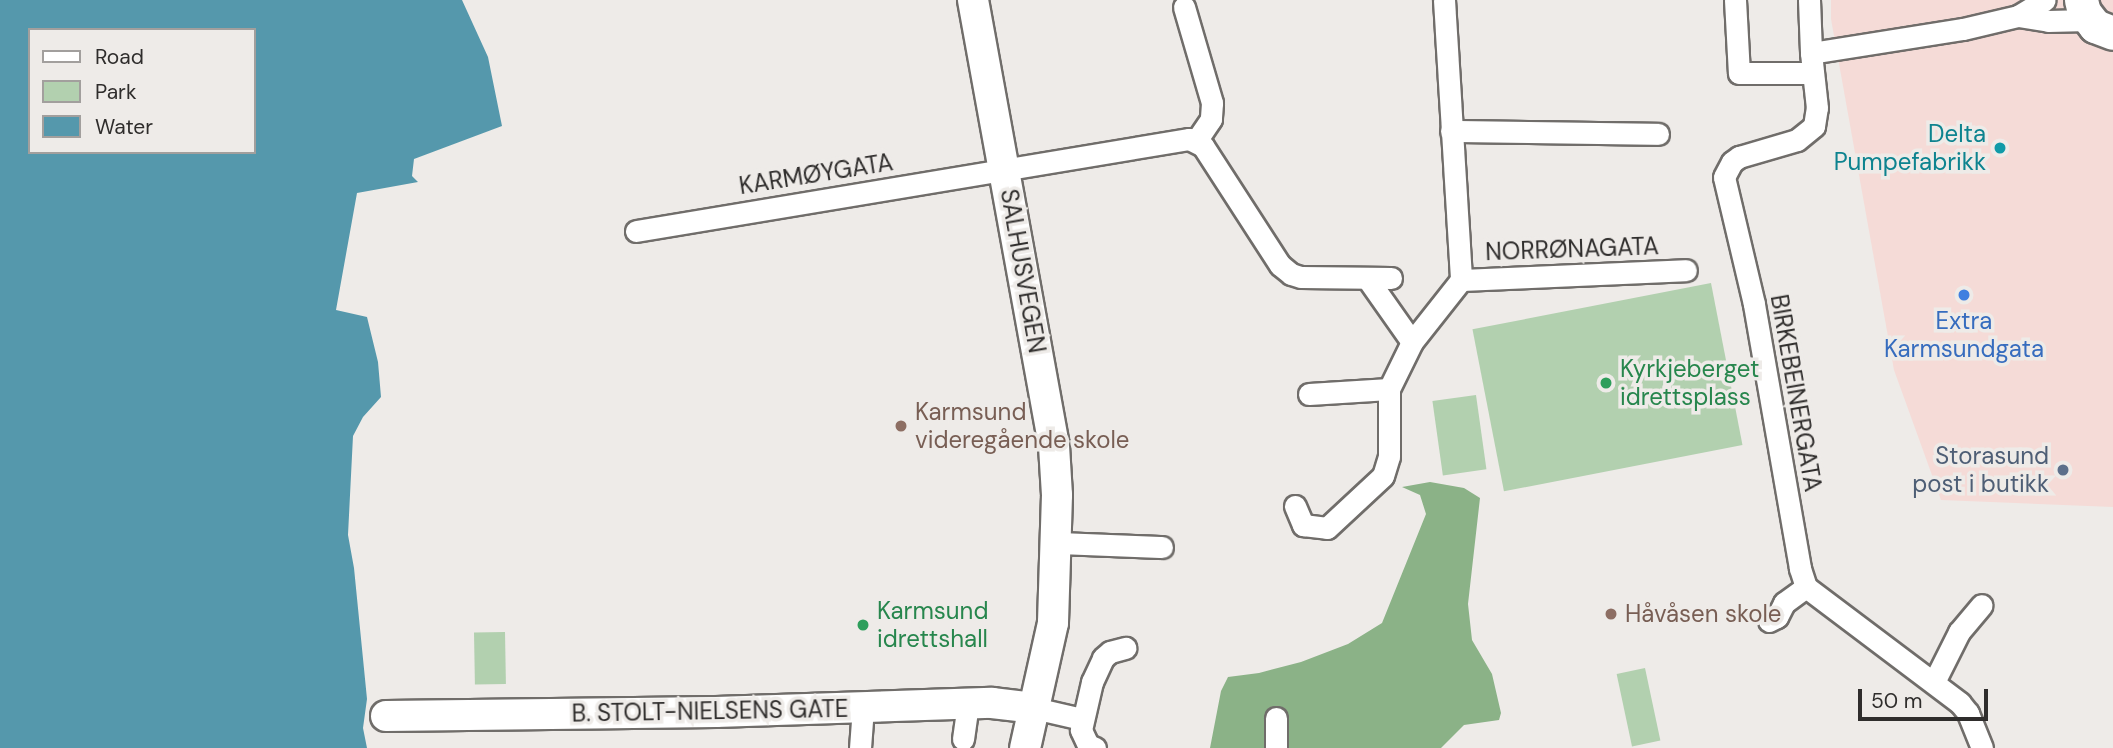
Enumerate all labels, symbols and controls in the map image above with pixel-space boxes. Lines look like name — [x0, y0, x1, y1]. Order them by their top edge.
legend — [28, 28, 256, 154]
text: Road — [95, 43, 144, 71]
text: Park — [95, 78, 136, 106]
text: Water — [95, 113, 153, 141]
place label: Delta Pumpefabrikk — [1834, 120, 1986, 176]
marker: Delta Pumpefabrikk — [1992, 140, 2008, 156]
street label: KARMØYGATA — [737, 148, 895, 200]
street label: SALHUSVEGEN — [994, 187, 1052, 355]
street label: NORRØNAGATA — [1485, 232, 1659, 266]
marker: Extra Karmsundgata — [1956, 287, 1972, 303]
street label: BIRKEBEINERGATA — [1764, 292, 1828, 494]
place label: Extra Karmsundgata — [1884, 307, 2044, 363]
place label: Kyrkjeberget idrettsplass — [1620, 355, 1759, 411]
marker: Kyrkjeberget idrettsplass — [1598, 375, 1614, 391]
place label: Karmsund videregående skole — [915, 398, 1129, 454]
marker: Karmsund videregående skole — [893, 418, 909, 434]
place label: Storasund post i butikk — [1912, 442, 2049, 498]
marker: Storasund post i butikk — [2055, 462, 2071, 478]
place label: Karmsund idrettshall — [877, 597, 988, 653]
place label: Håvåsen skole — [1625, 600, 1781, 628]
marker: Håvåsen skole — [1603, 606, 1619, 622]
marker: Karmsund idrettshall — [855, 617, 871, 633]
scale bar — [1861, 674, 1990, 718]
text: 50 m — [1871, 687, 1922, 715]
street label: B. STOLT-NIELSENS GATE — [571, 694, 849, 728]

